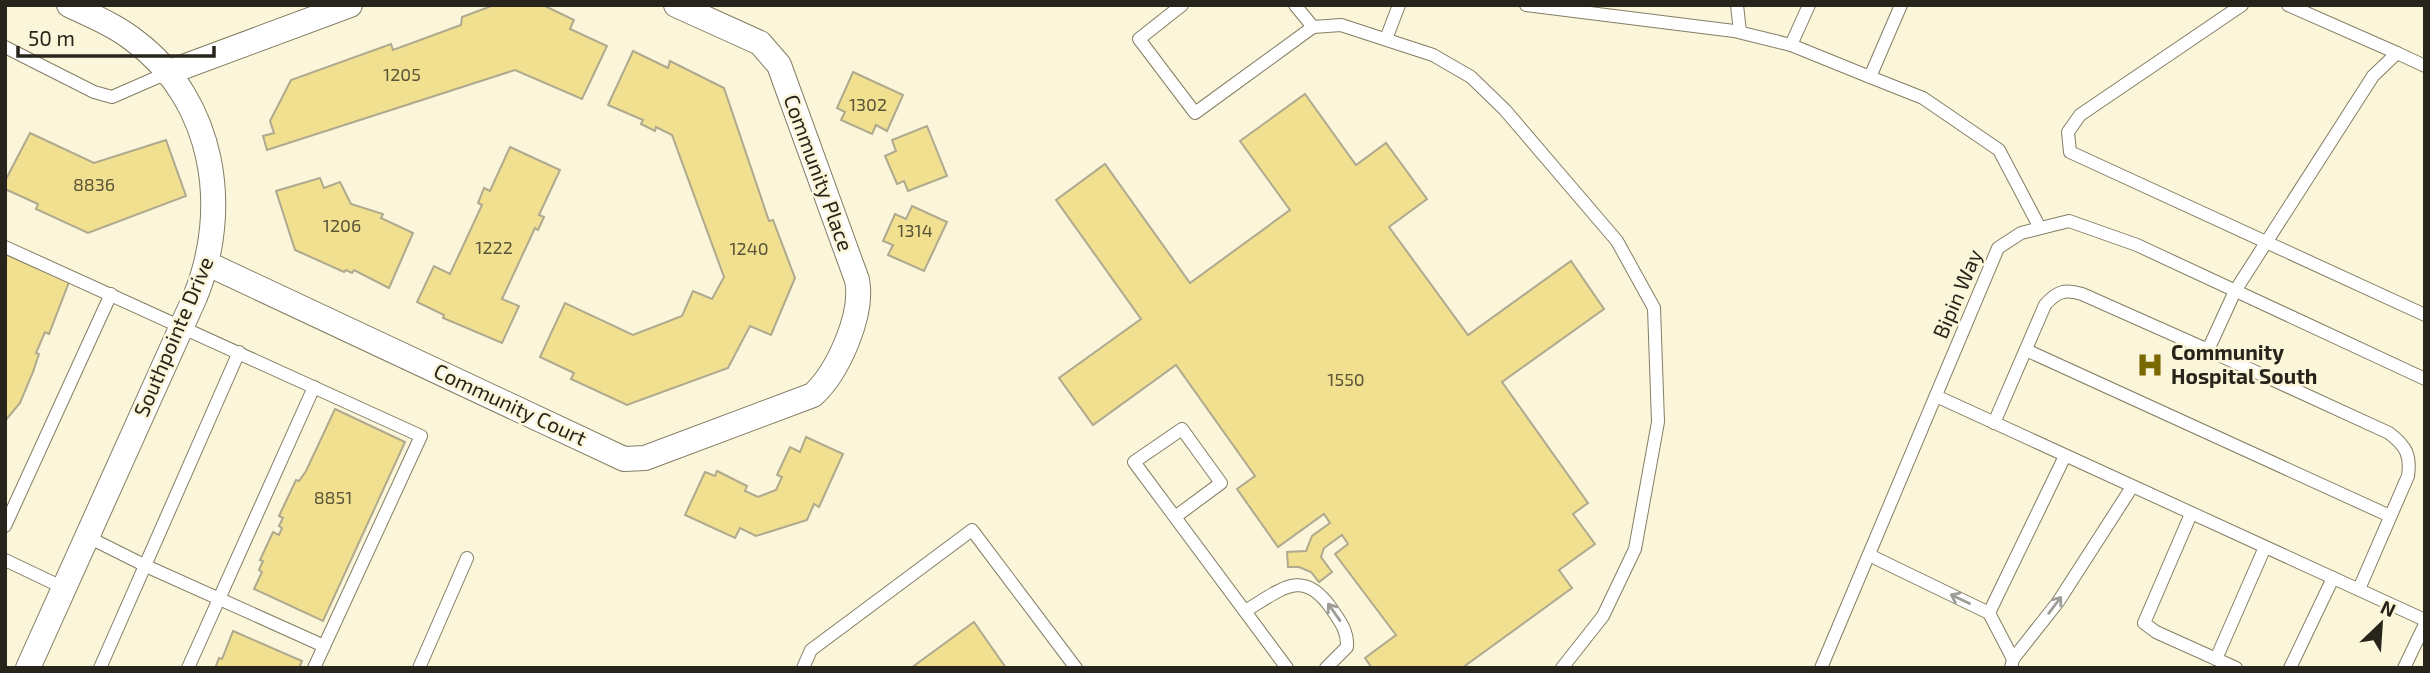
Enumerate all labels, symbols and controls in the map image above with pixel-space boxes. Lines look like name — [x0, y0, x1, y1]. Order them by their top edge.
scale bar — [18, 14, 214, 58]
text: 50 m — [28, 25, 75, 50]
house number: 1205 — [383, 63, 421, 85]
street label: Community Place — [779, 91, 859, 254]
house number: 1302 — [849, 93, 887, 115]
house number: 8836 — [73, 173, 115, 195]
house number: 1206 — [323, 214, 361, 236]
house number: 1314 — [897, 219, 933, 241]
house number: 1222 — [475, 236, 513, 258]
house number: 1240 — [729, 237, 769, 259]
street label: Bipin Way — [1927, 245, 1987, 342]
street label: Southpointe Drive — [128, 253, 218, 420]
place label: Community Hospital South — [2171, 339, 2317, 388]
hospital icon: Community Hospital South — [2135, 350, 2165, 380]
street label: Community Court — [430, 357, 591, 450]
house number: 1550 — [1327, 368, 1365, 390]
house number: 8851 — [314, 486, 352, 508]
north arrow — [2346, 589, 2416, 659]
one-way arrow — [1950, 592, 1971, 605]
text: N — [2377, 595, 2399, 621]
one-way arrow — [2048, 596, 2062, 615]
one-way arrow — [1327, 603, 1342, 622]

